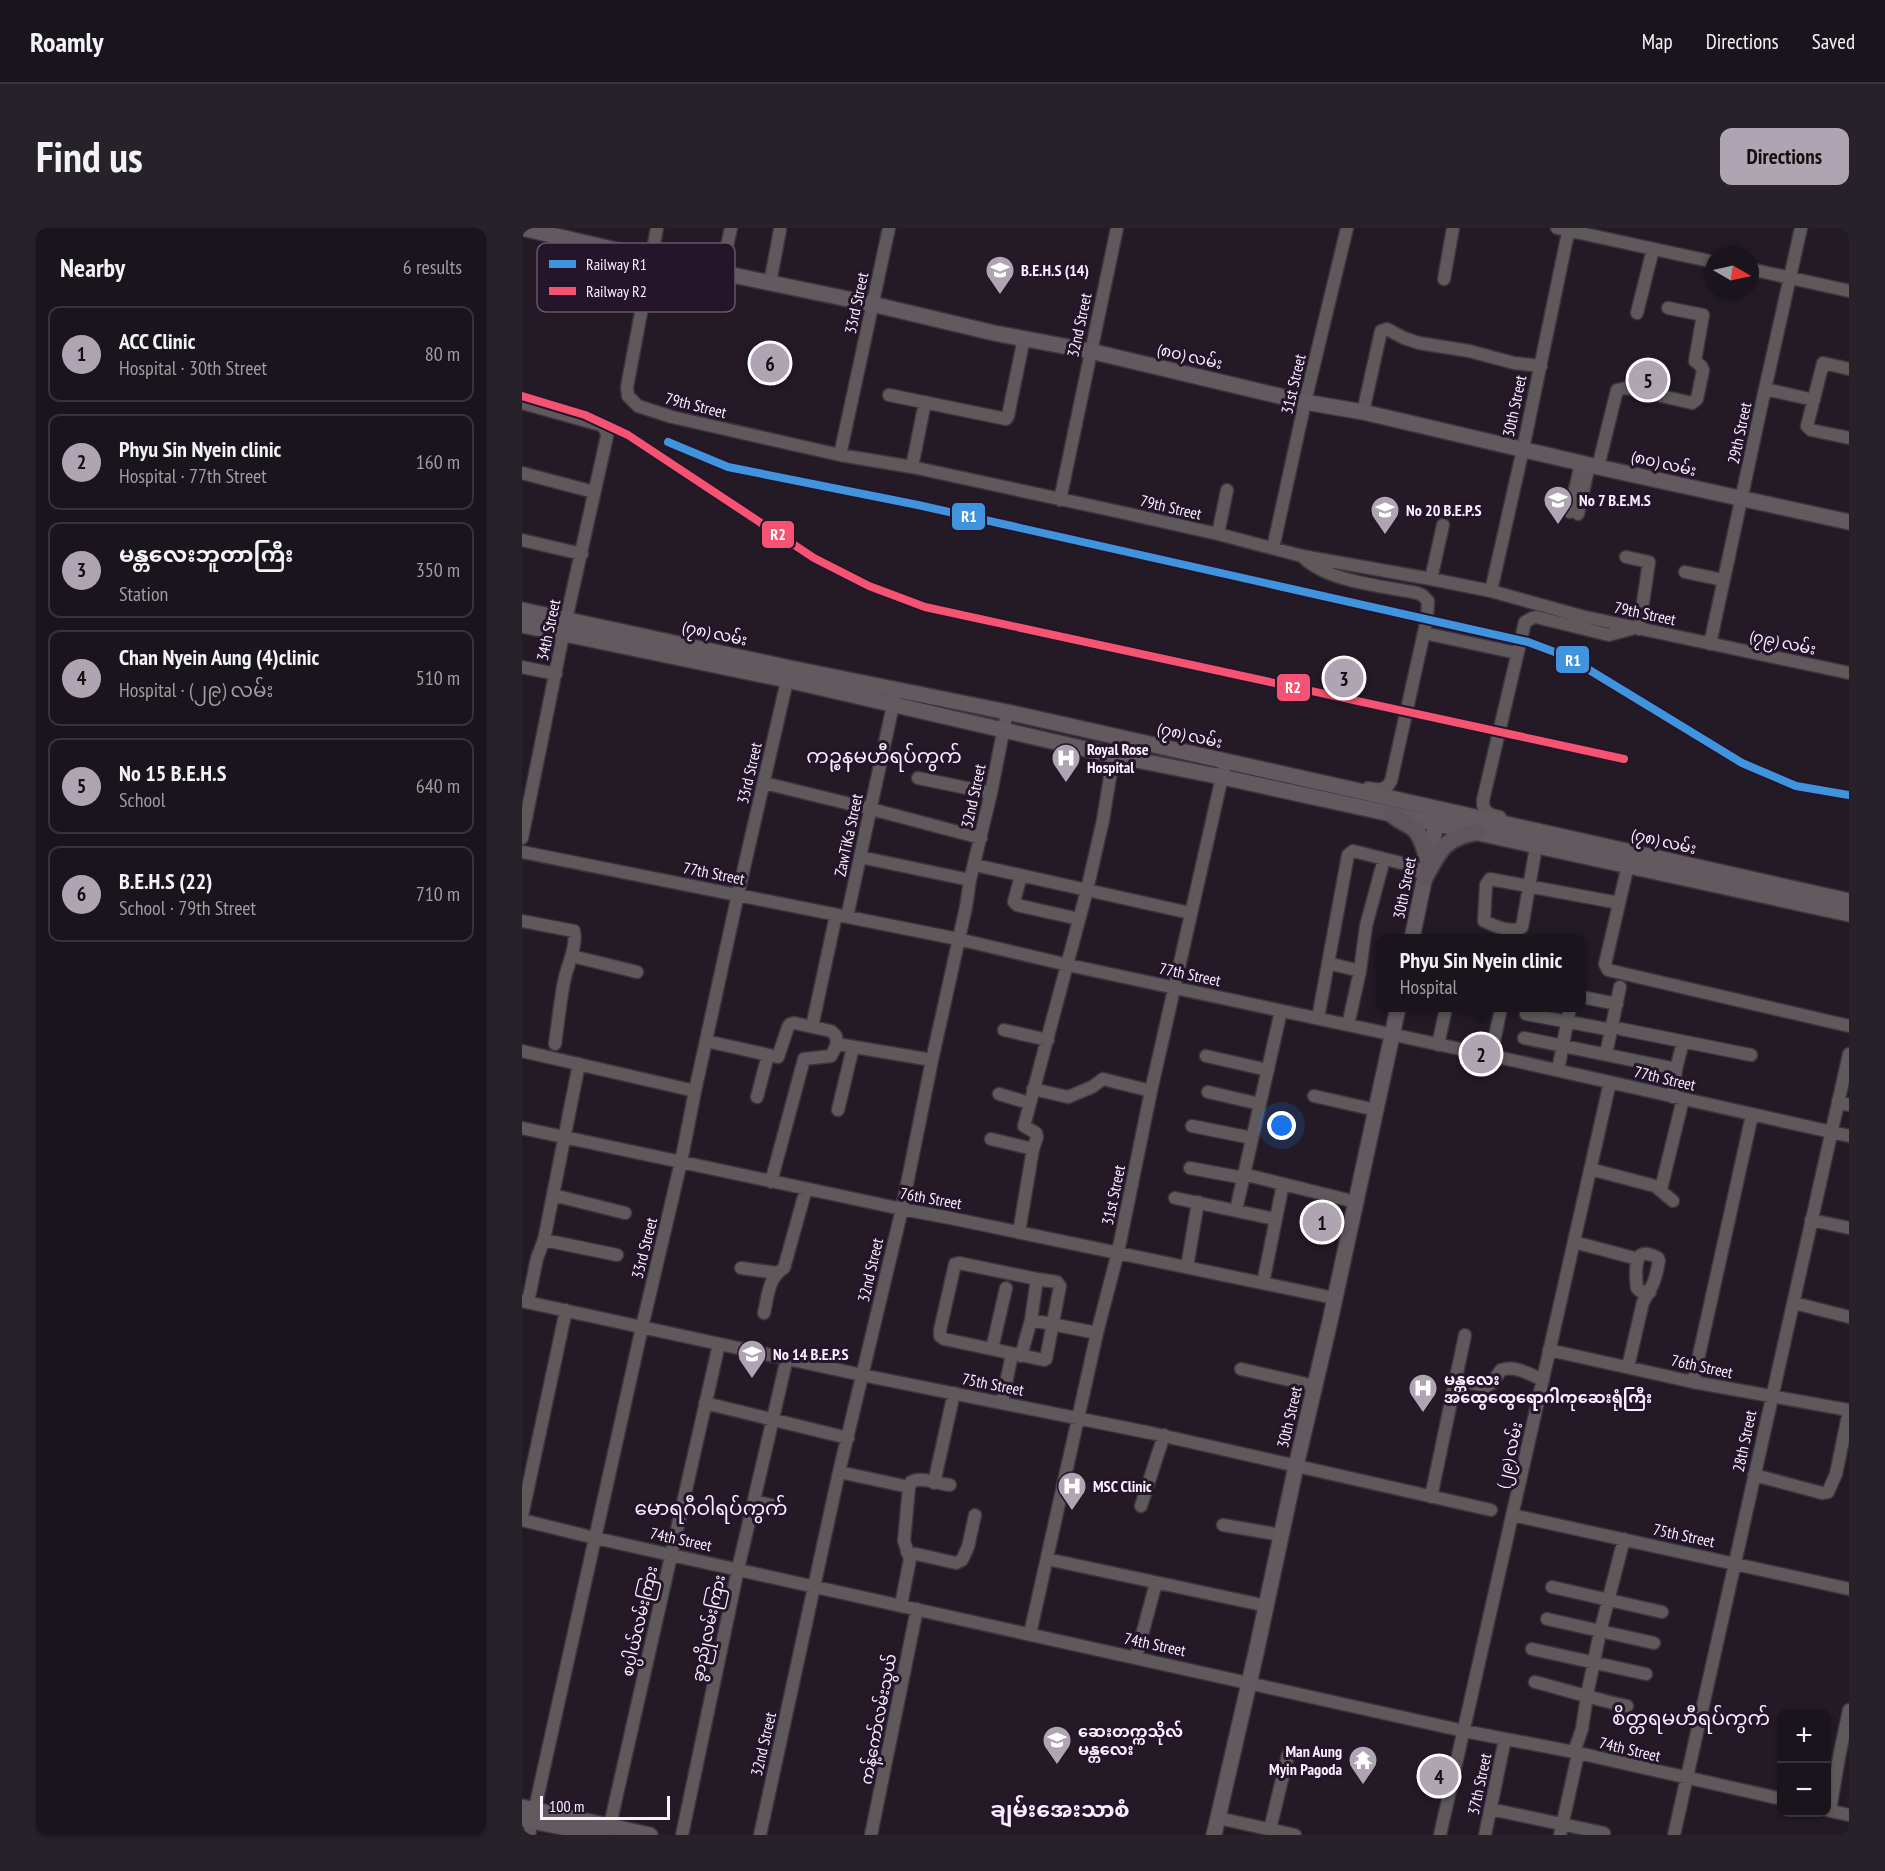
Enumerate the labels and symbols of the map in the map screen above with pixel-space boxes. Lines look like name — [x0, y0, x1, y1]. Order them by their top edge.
legend — [537, 243, 735, 312]
north arrow — [1705, 246, 1759, 300]
text: Railway R1 — [586, 254, 647, 274]
school or university icon: B.E.H.S (14) — [984, 254, 1016, 296]
place label: B.E.H.S (14) — [1021, 260, 1089, 280]
street label: 33rd Street — [840, 270, 872, 336]
text: Railway R2 — [586, 281, 647, 301]
street label: 32nd Street — [1062, 291, 1096, 359]
street label: (၈၀) လမ်း — [1156, 338, 1225, 373]
pin: 6 — [750, 340, 790, 386]
street label: 31st Street — [1276, 352, 1310, 416]
pin: 5 — [1628, 358, 1668, 402]
street label: 30th Street — [1498, 373, 1530, 439]
street label: 79th Street — [663, 388, 729, 422]
street label: 29th Street — [1723, 400, 1755, 466]
street label: (၈၀) လမ်း — [1630, 445, 1699, 480]
school or university icon: No 7 B.E.M.S — [1542, 484, 1574, 526]
street label: 79th Street — [1138, 490, 1204, 524]
place label: No 7 B.E.M.S — [1579, 490, 1651, 510]
school or university icon: No 20 B.E.P.S — [1369, 494, 1401, 536]
place label: No 20 B.E.P.S — [1406, 500, 1481, 520]
line badge: R1 — [951, 502, 986, 531]
text: R1 — [961, 506, 977, 526]
line badge: R2 — [761, 520, 795, 549]
text: R2 — [770, 524, 786, 544]
street label: 34th Street — [532, 597, 564, 663]
street label: 79th Street — [1612, 597, 1678, 629]
street label: (၇၈) လမ်း — [680, 615, 750, 654]
street label: (၇၉) လမ်း — [1747, 624, 1818, 663]
line badge: R1 — [1555, 645, 1590, 674]
text: R1 — [1565, 650, 1581, 670]
pin: 3 — [1324, 656, 1364, 700]
line badge: R2 — [1276, 673, 1311, 702]
text: R2 — [1285, 677, 1301, 697]
street label: (၇၈) လမ်း — [1155, 717, 1225, 756]
place label: Royal Rose Hospital — [1087, 739, 1149, 777]
street label: 33rd Street — [732, 740, 766, 806]
district label: ကဉ္စနမဟီရပ်ကွက် — [806, 742, 962, 772]
hospital icon: Royal Rose Hospital — [1050, 742, 1082, 784]
street label: 32nd Street — [956, 762, 990, 830]
street label: ZawTiKa Street — [830, 791, 867, 878]
street label: (၇၈) လမ်း — [1629, 823, 1699, 862]
street label: 30th Street — [1388, 855, 1420, 921]
street label: 77th Street — [682, 857, 747, 889]
street label: 77th Street — [1157, 958, 1223, 990]
pin: 2 — [1462, 1032, 1500, 1076]
street label: 77th Street — [1632, 1061, 1698, 1095]
your location — [1267, 1111, 1296, 1140]
street label: 31st Street — [1097, 1163, 1129, 1227]
street label: 76th Street — [899, 1183, 964, 1213]
pin: 1 — [1302, 1200, 1342, 1244]
street label: 33rd Street — [627, 1215, 661, 1281]
street label: 32nd Street — [853, 1236, 887, 1304]
school or university icon: No 14 B.E.P.S — [736, 1338, 768, 1380]
place label: No 14 B.E.P.S — [773, 1344, 848, 1364]
street label: 76th Street — [1669, 1350, 1735, 1382]
street label: 75th Street — [960, 1368, 1026, 1400]
place label: မန္တလေး အထွေထွေရောဂါကုဆေးရုံကြီး — [1444, 1369, 1652, 1411]
hospital icon: မန္တလေး အထွေထွေရောဂါကုဆေးရုံကြီး — [1407, 1372, 1439, 1414]
street label: 30th Street — [1272, 1384, 1306, 1450]
street label: 28th Street — [1728, 1408, 1760, 1474]
street label: (၂၉) လမ်း — [1491, 1420, 1530, 1491]
hospital icon: MSC Clinic — [1056, 1470, 1088, 1512]
place label: MSC Clinic — [1093, 1476, 1152, 1496]
district label: မောရဂီဝါရပ်ကွက် — [634, 1494, 788, 1524]
street label: 75th Street — [1651, 1519, 1717, 1551]
street label: 74th Street — [648, 1523, 714, 1555]
street label: စပ္ပါယ်လမ်းကြား — [616, 1564, 666, 1679]
street label: ခွာညိုလမ်းကြား — [686, 1572, 733, 1684]
street label: 74th Street — [1122, 1628, 1188, 1660]
street label: ကန့်ကော်လမ်းသွယ် — [855, 1652, 904, 1787]
district label: စိတ္တရမဟီရပ်ကွက် — [1612, 1704, 1770, 1734]
street label: 32nd Street — [746, 1710, 780, 1778]
place label: ဆေးတက္ကသိုလ် မန္တလေး — [1078, 1720, 1183, 1763]
school or university icon: ဆေးတက္ကသိုလ် မန္တလေး — [1041, 1724, 1073, 1766]
street label: 74th Street — [1597, 1732, 1663, 1766]
place label: Man Aung Myin Pagoda — [1269, 1741, 1342, 1779]
temple icon: Man Aung Myin Pagoda — [1347, 1744, 1379, 1786]
street label: 37th Street — [1463, 1751, 1495, 1817]
pin: 4 — [1420, 1754, 1458, 1798]
scale bar — [540, 1793, 670, 1820]
district label: ချမ်းအေးသာစံ — [990, 1794, 1130, 1828]

